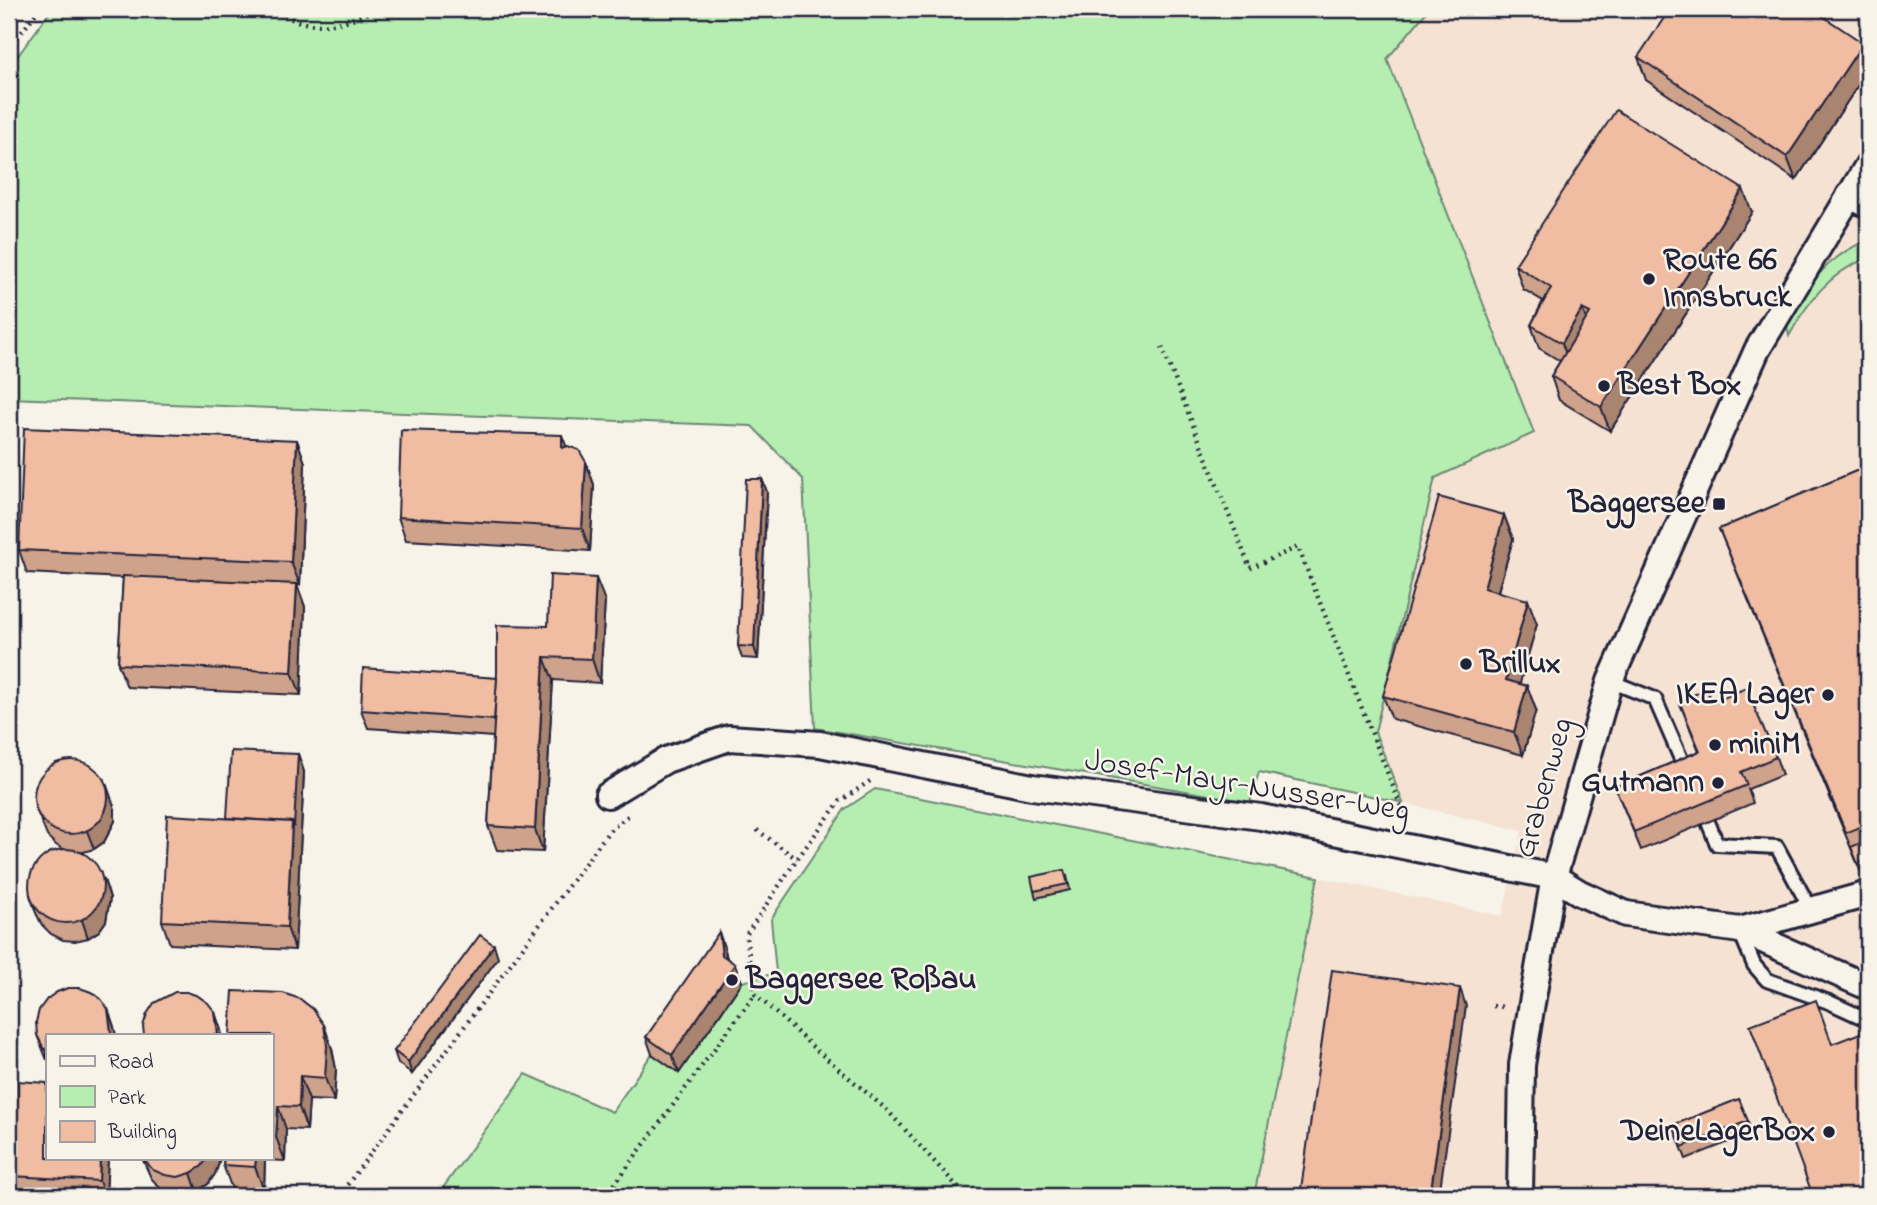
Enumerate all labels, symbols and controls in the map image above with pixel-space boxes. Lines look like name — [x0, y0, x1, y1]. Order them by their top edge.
place label: Route 66 Innsbruck — [1663, 238, 1793, 322]
marker: Route 66 Innsbruck — [1641, 271, 1657, 287]
place label: Best Box — [1616, 363, 1741, 410]
marker: Best Box — [1596, 378, 1612, 394]
place label: Baggersee — [1566, 481, 1707, 529]
marker: Baggersee — [1711, 496, 1727, 512]
place label: Brillux — [1478, 641, 1561, 688]
marker: Brillux — [1458, 656, 1474, 672]
place label: IKEA Lager — [1676, 672, 1815, 720]
marker: IKEA Lager — [1820, 687, 1836, 703]
street label: Grabenweg — [1503, 712, 1587, 864]
place label: miniM — [1729, 722, 1801, 769]
marker: miniM — [1707, 737, 1723, 753]
street label: Josef-Mayr-Nusser-Weg — [1081, 738, 1413, 836]
place label: Gutmann — [1581, 760, 1704, 807]
marker: Gutmann — [1710, 775, 1726, 791]
place label: Baggersee Roßau — [744, 957, 976, 1005]
marker: Baggersee Roßau — [724, 972, 740, 988]
legend — [46, 1034, 273, 1160]
text: Road — [108, 1048, 154, 1078]
text: Park — [108, 1084, 147, 1114]
place label: DeineLagerBox — [1619, 1109, 1815, 1157]
text: Building — [107, 1118, 177, 1150]
marker: DeineLagerBox — [1821, 1124, 1837, 1140]

